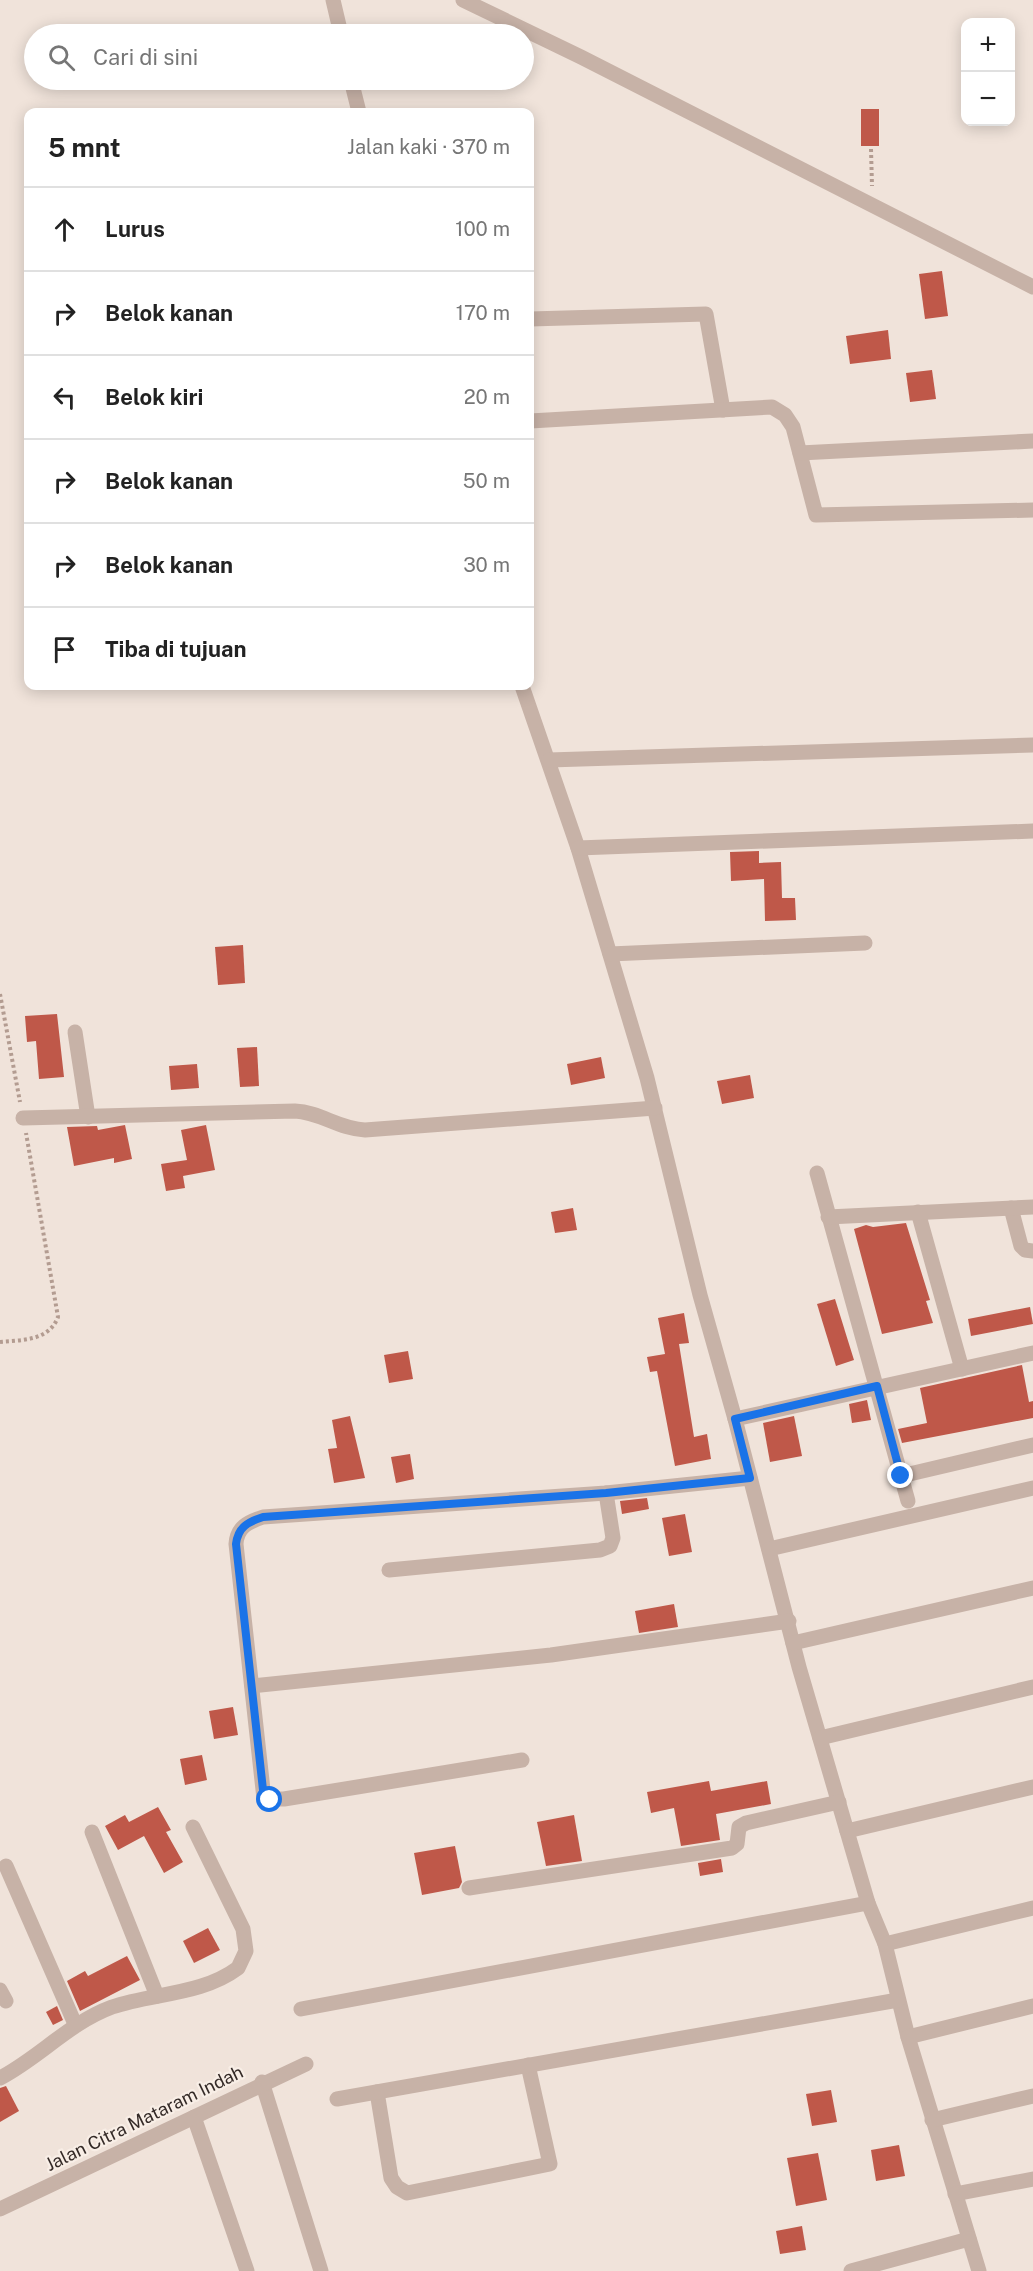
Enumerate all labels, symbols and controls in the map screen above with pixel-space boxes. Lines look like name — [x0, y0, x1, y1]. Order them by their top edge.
map controls — [961, 18, 1015, 126]
button: + — [961, 18, 1015, 72]
search box — [24, 24, 534, 90]
icon: search — [45, 41, 78, 74]
text: Cari di sini — [93, 44, 198, 70]
button: − — [961, 72, 1015, 126]
text: 5 mnt — [48, 132, 120, 163]
text: Jalan kaki · 370 m — [347, 135, 510, 159]
icon: ahead — [48, 213, 81, 246]
text: Lurus — [105, 216, 165, 242]
text: 100 m — [455, 217, 510, 241]
icon: right — [48, 297, 81, 330]
text: Belok kanan — [105, 300, 233, 326]
text: 170 m — [456, 301, 510, 325]
icon: left — [48, 381, 81, 414]
text: Belok kiri — [105, 384, 203, 410]
text: 20 m — [464, 385, 510, 409]
icon: right — [48, 465, 81, 498]
text: Belok kanan — [105, 468, 233, 494]
text: 50 m — [463, 469, 510, 493]
icon: right — [48, 549, 81, 582]
text: Belok kanan — [105, 552, 233, 578]
text: 30 m — [463, 553, 510, 577]
icon: arrive — [48, 633, 81, 666]
text: Tiba di tujuan — [105, 636, 246, 662]
route end — [887, 1462, 913, 1488]
route start — [256, 1786, 282, 1812]
street label: Jalan Citra Mataram Indah — [42, 2061, 246, 2175]

